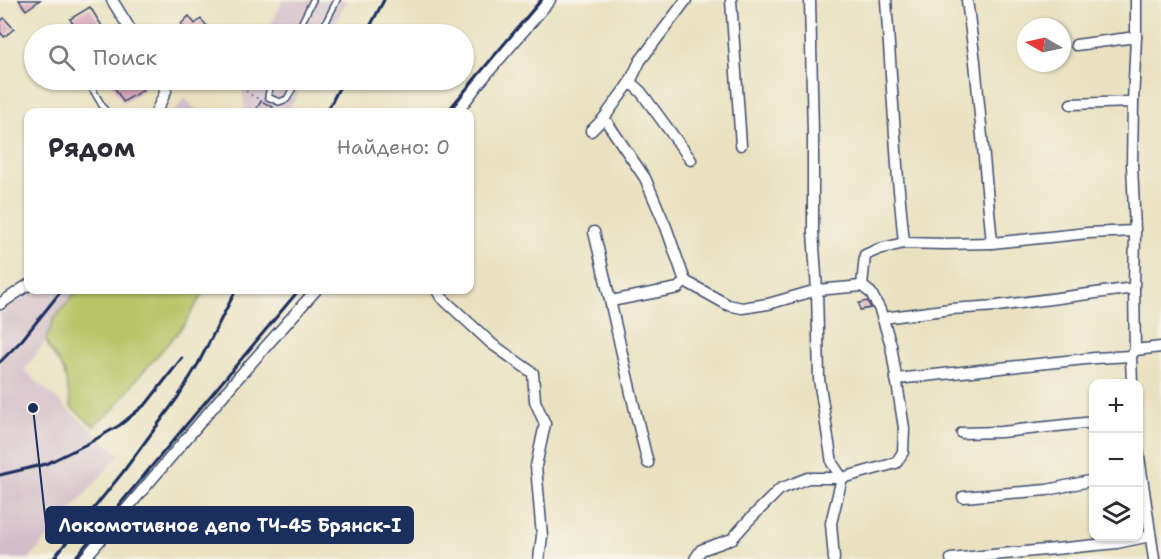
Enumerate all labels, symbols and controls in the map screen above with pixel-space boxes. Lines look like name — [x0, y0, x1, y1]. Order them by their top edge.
north arrow — [1017, 18, 1071, 72]
search box — [24, 24, 474, 90]
icon: search — [45, 41, 78, 74]
text: Поиск — [93, 43, 157, 72]
text: Рядом — [48, 130, 135, 165]
text: Найдено: 0 — [337, 134, 450, 160]
map controls — [1089, 379, 1143, 541]
button: + — [1089, 379, 1143, 433]
button: − — [1089, 433, 1143, 487]
button: layers — [1089, 487, 1143, 541]
callout: Локомотивное депо ТЧ-45 Брянск-I — [46, 507, 413, 543]
text: Локомотивное депо ТЧ-45 Брянск-I — [59, 514, 401, 538]

